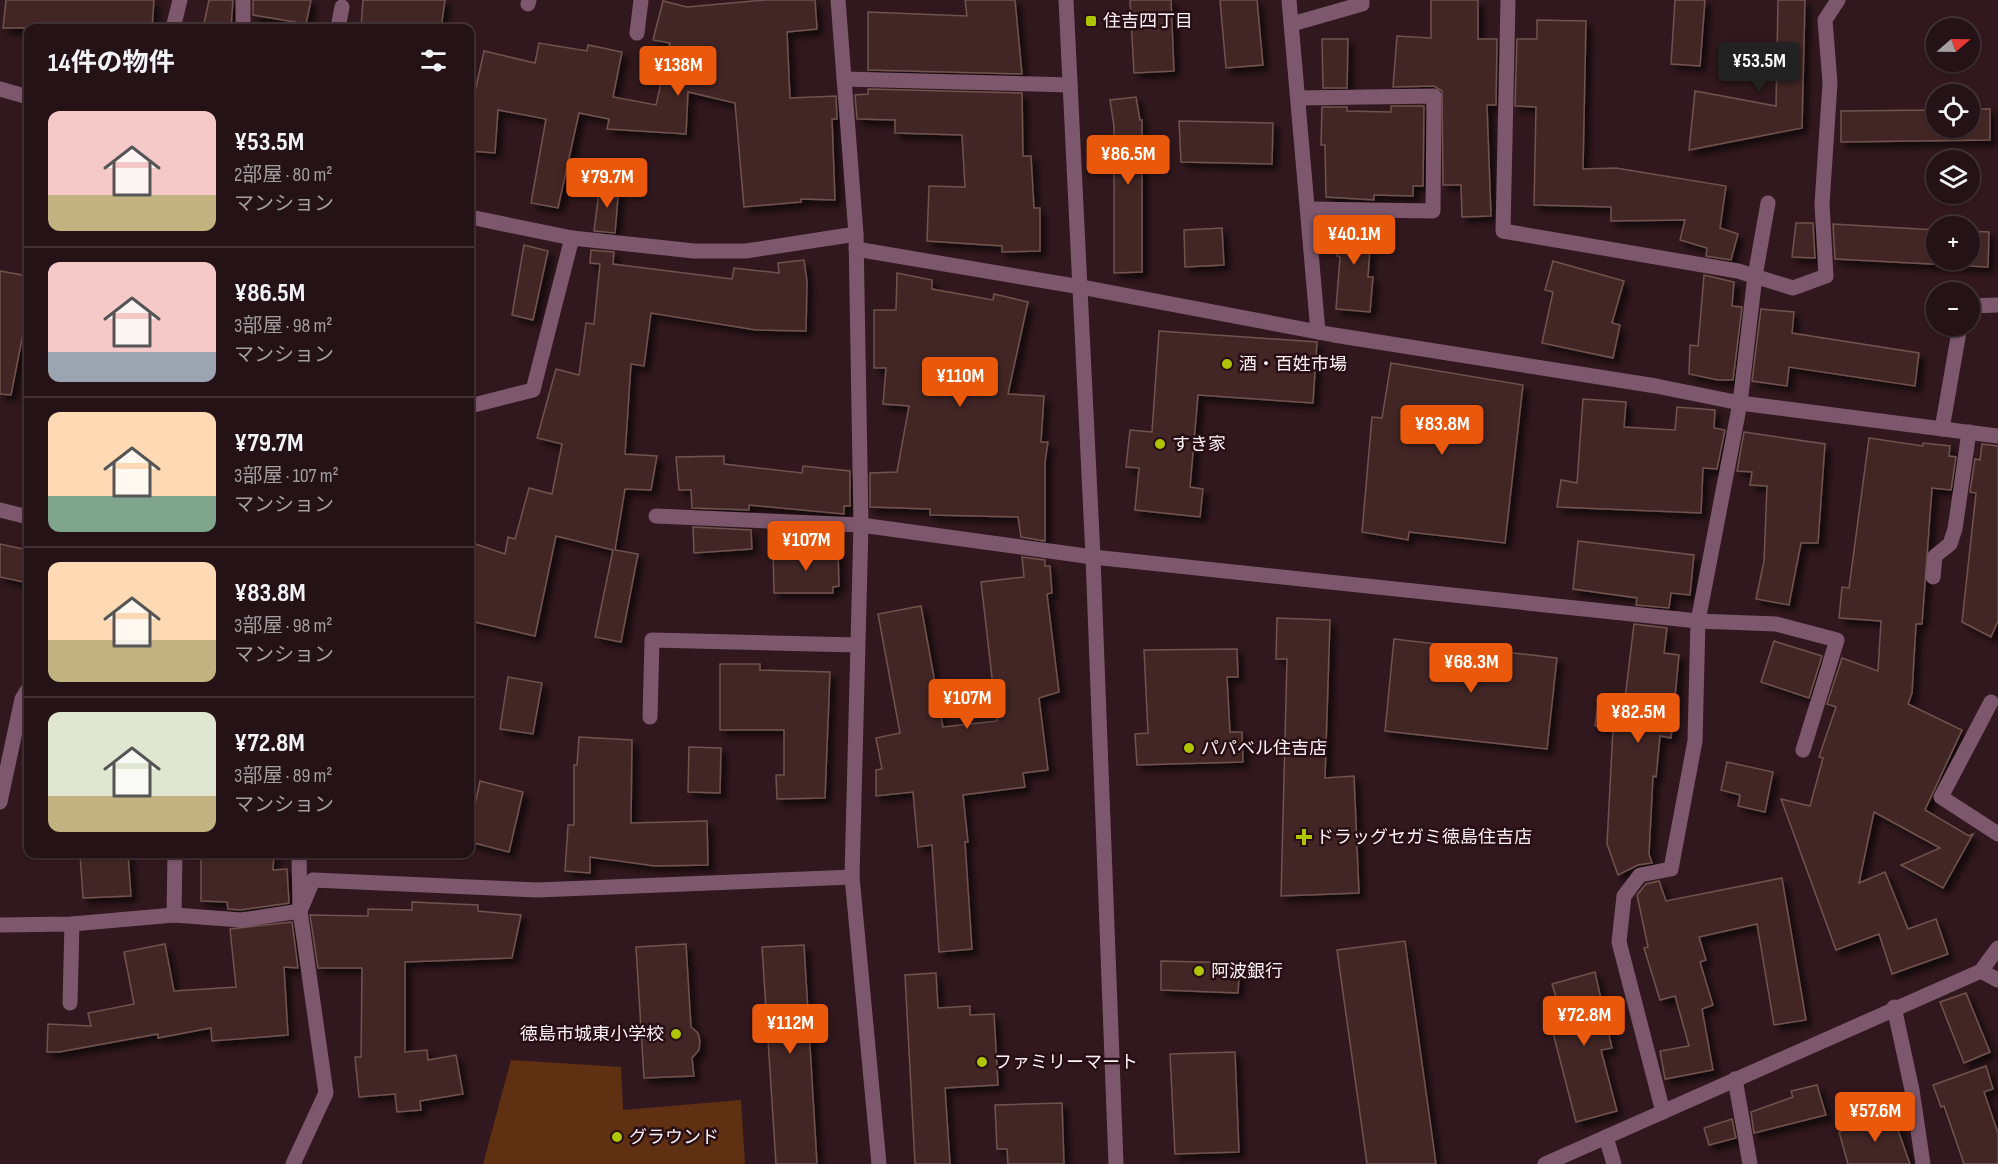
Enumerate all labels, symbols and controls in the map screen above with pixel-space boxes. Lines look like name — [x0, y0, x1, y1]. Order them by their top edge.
place label: 住吉四丁目 — [1103, 11, 1193, 32]
marker: 住吉四丁目 — [1084, 14, 1098, 28]
north arrow — [1926, 18, 1980, 72]
map controls — [1926, 18, 1980, 336]
pin: ¥53.5M — [1710, 42, 1808, 93]
icon: filters — [417, 44, 450, 77]
pin: ¥138M — [636, 46, 720, 97]
text: 14件の物件 — [48, 48, 175, 79]
text: ¥53.5M — [1732, 49, 1786, 73]
text: ¥138M — [653, 53, 703, 77]
button: locate — [1926, 84, 1980, 138]
text: ¥53.5M — [234, 127, 304, 158]
icon: home — [96, 135, 168, 207]
pin: ¥86.5M — [1079, 135, 1177, 186]
text: ¥86.5M — [1101, 142, 1155, 166]
button: layers — [1926, 150, 1980, 204]
pin: ¥79.7M — [558, 158, 656, 209]
text: 2部屋 · 80 m² — [234, 163, 333, 187]
text: ¥79.7M — [580, 165, 634, 189]
text: マンション — [234, 192, 334, 216]
pin: ¥40.1M — [1305, 215, 1403, 266]
button: + — [1926, 216, 1980, 270]
text: ¥40.1M — [1327, 222, 1381, 246]
text: ¥86.5M — [234, 278, 305, 309]
button: − — [1926, 282, 1980, 336]
icon: home — [96, 286, 168, 358]
text: 3部屋 · 98 m² — [234, 314, 333, 338]
text: マンション — [234, 343, 334, 367]
place label: 酒・百姓市場 — [1239, 354, 1347, 375]
pin: ¥110M — [918, 357, 1002, 408]
marker: 酒・百姓市場 — [1220, 357, 1234, 371]
text: ¥110M — [936, 364, 984, 388]
pin: ¥83.8M — [1393, 405, 1491, 456]
text: ¥83.8M — [1414, 412, 1470, 436]
text: ¥79.7M — [234, 428, 303, 459]
place label: すき家 — [1172, 434, 1226, 455]
icon: home — [96, 436, 168, 508]
marker: すき家 — [1153, 437, 1167, 451]
text: 3部屋 · 107 m² — [234, 464, 339, 488]
text: マンション — [234, 493, 334, 517]
pin: ¥107M — [764, 521, 848, 572]
text: ¥107M — [782, 528, 830, 552]
text: ¥83.8M — [234, 578, 306, 609]
icon: home — [96, 586, 168, 658]
text: 3部屋 · 98 m² — [234, 614, 333, 638]
text: マンション — [234, 643, 334, 667]
pin: ¥68.3M — [1422, 643, 1520, 694]
text: ¥68.3M — [1443, 650, 1499, 674]
pin: ¥107M — [925, 679, 1009, 730]
text: ¥107M — [943, 686, 991, 710]
pin: ¥82.5M — [1589, 693, 1687, 744]
text: ¥82.5M — [1611, 700, 1665, 724]
text: ¥72.8M — [234, 728, 305, 759]
icon: home — [96, 736, 168, 808]
place label: パパベル住吉店 — [1201, 738, 1327, 759]
marker: パパベル住吉店 — [1182, 741, 1196, 755]
text: 3部屋 · 89 m² — [234, 764, 333, 788]
text: マンション — [234, 793, 334, 817]
place label: ドラッグセガミ徳島住吉店 — [1316, 827, 1532, 848]
marker: ドラッグセガミ徳島住吉店 — [1297, 830, 1311, 844]
place label: 阿波銀行 — [1211, 961, 1283, 982]
marker: 阿波銀行 — [1192, 964, 1206, 978]
pin: ¥72.8M — [1535, 996, 1633, 1047]
text: ¥72.8M — [1557, 1003, 1611, 1027]
pin: ¥112M — [748, 1004, 832, 1055]
text: ¥112M — [766, 1011, 814, 1035]
place label: 徳島市城東小学校 — [520, 1024, 664, 1045]
marker: 徳島市城東小学校 — [669, 1027, 683, 1041]
place label: ファミリーマート — [994, 1052, 1138, 1073]
marker: ファミリーマート — [975, 1055, 989, 1069]
pin: ¥57.6M — [1826, 1092, 1924, 1143]
text: ¥57.6M — [1849, 1099, 1901, 1123]
place label: グラウンド — [629, 1127, 719, 1148]
marker: グラウンド — [610, 1130, 624, 1144]

